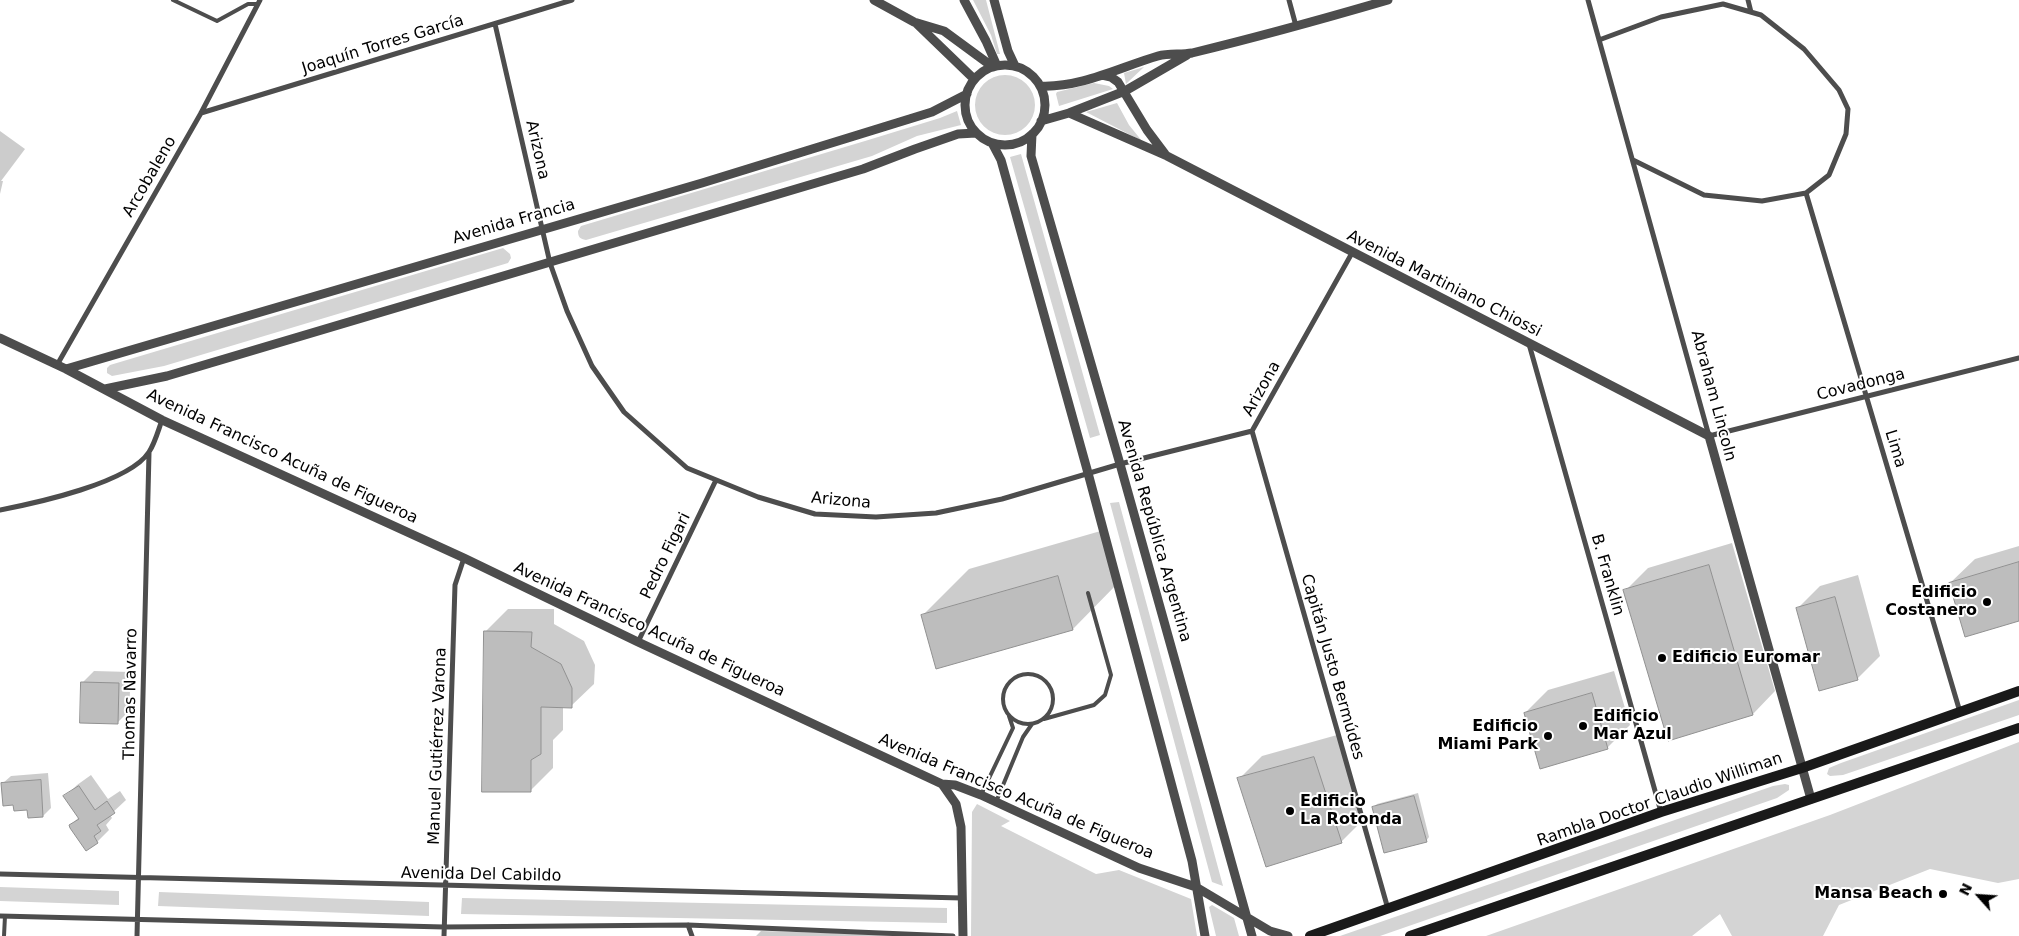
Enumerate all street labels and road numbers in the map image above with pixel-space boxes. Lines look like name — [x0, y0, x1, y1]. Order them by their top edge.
street label: Joaquín Torres García — [300, 11, 466, 79]
street label: Arizona — [521, 119, 553, 181]
street label: Arcobaleno — [119, 133, 181, 221]
street label: Avenida Francia — [451, 195, 577, 249]
street label: Avenida Martiniano Chiossi — [1343, 226, 1545, 342]
street label: Abraham Lincoln — [1686, 328, 1740, 464]
street label: Arizona — [1239, 358, 1285, 420]
street label: Covadonga — [1815, 365, 1907, 405]
street label: Avenida Francisco Acuña de Figueroa — [143, 386, 421, 528]
street label: Avenida República Argentina — [1113, 418, 1195, 644]
street label: Lima — [1880, 428, 1910, 470]
street label: Arizona — [810, 489, 872, 513]
street label: Pedro Figari — [637, 510, 695, 602]
street label: B. Franklin — [1586, 532, 1628, 618]
street label: Avenida Francisco Acuña de Figueroa — [510, 559, 788, 701]
street label: Capitán Justo Bermúdes — [1296, 572, 1368, 762]
street label: Thomas Navarro — [120, 628, 142, 760]
street label: Manuel Gutiérrez Varona — [425, 647, 451, 845]
street label: Avenida Francisco Acuña de Figueroa — [876, 730, 1156, 864]
street label: Rambla Doctor Claudio Williman — [1535, 749, 1785, 851]
street label: Avenida Del Cabildo — [401, 864, 561, 886]

